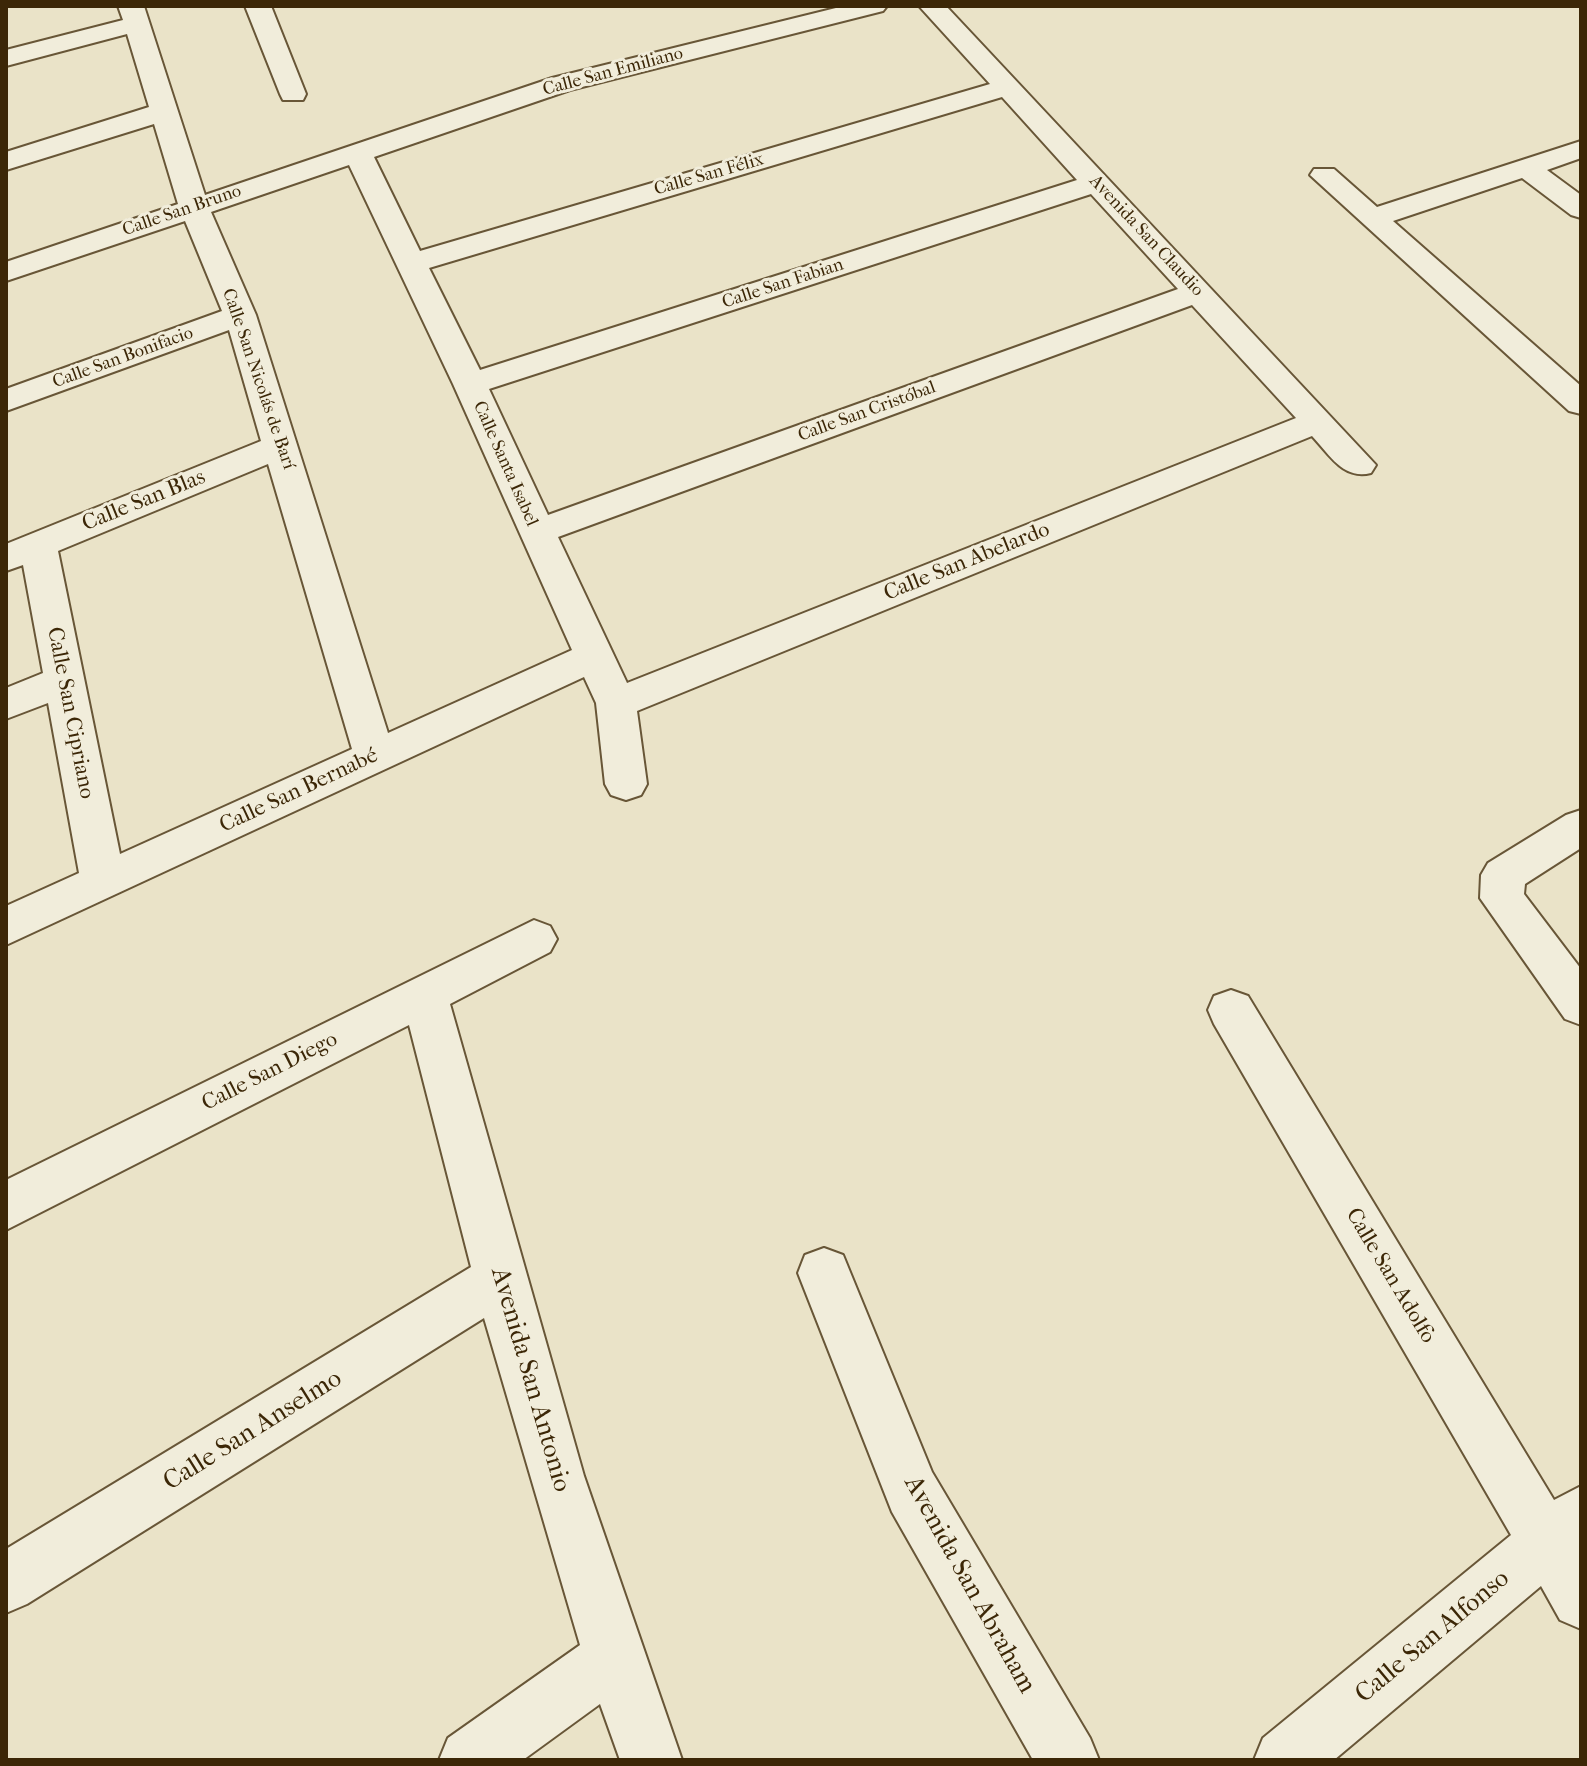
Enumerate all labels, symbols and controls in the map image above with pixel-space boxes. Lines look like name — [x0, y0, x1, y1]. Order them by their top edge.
street label: Calle San Emiliano — [540, 43, 686, 101]
street label: Calle San Félix — [652, 149, 766, 201]
street label: Avenida San Claudio — [1084, 171, 1208, 301]
street label: Calle San Bruno — [120, 181, 244, 241]
street label: Calle San Fabian — [720, 254, 846, 314]
street label: Calle San Nicolás de Barí — [217, 286, 299, 472]
street label: Calle San Bonifacio — [50, 323, 196, 393]
street label: Calle San Cristóbal — [795, 377, 939, 447]
street label: Calle Santa Isabel — [468, 398, 542, 530]
street label: Calle San Blas — [79, 464, 209, 538]
street label: Calle San Abelardo — [880, 517, 1054, 607]
street label: Calle San Cipriano — [40, 625, 100, 801]
street label: Calle San Bernabé — [216, 743, 382, 839]
street label: Calle San Diego — [198, 1027, 342, 1117]
street label: Calle San Adolfo — [1339, 1204, 1441, 1348]
street label: Avenida San Antonio — [483, 1264, 577, 1496]
street label: Calle San Anselmo — [158, 1364, 348, 1498]
street label: Avenida San Abraham — [896, 1471, 1042, 1699]
street label: Calle San Alfonso — [1350, 1564, 1516, 1710]

